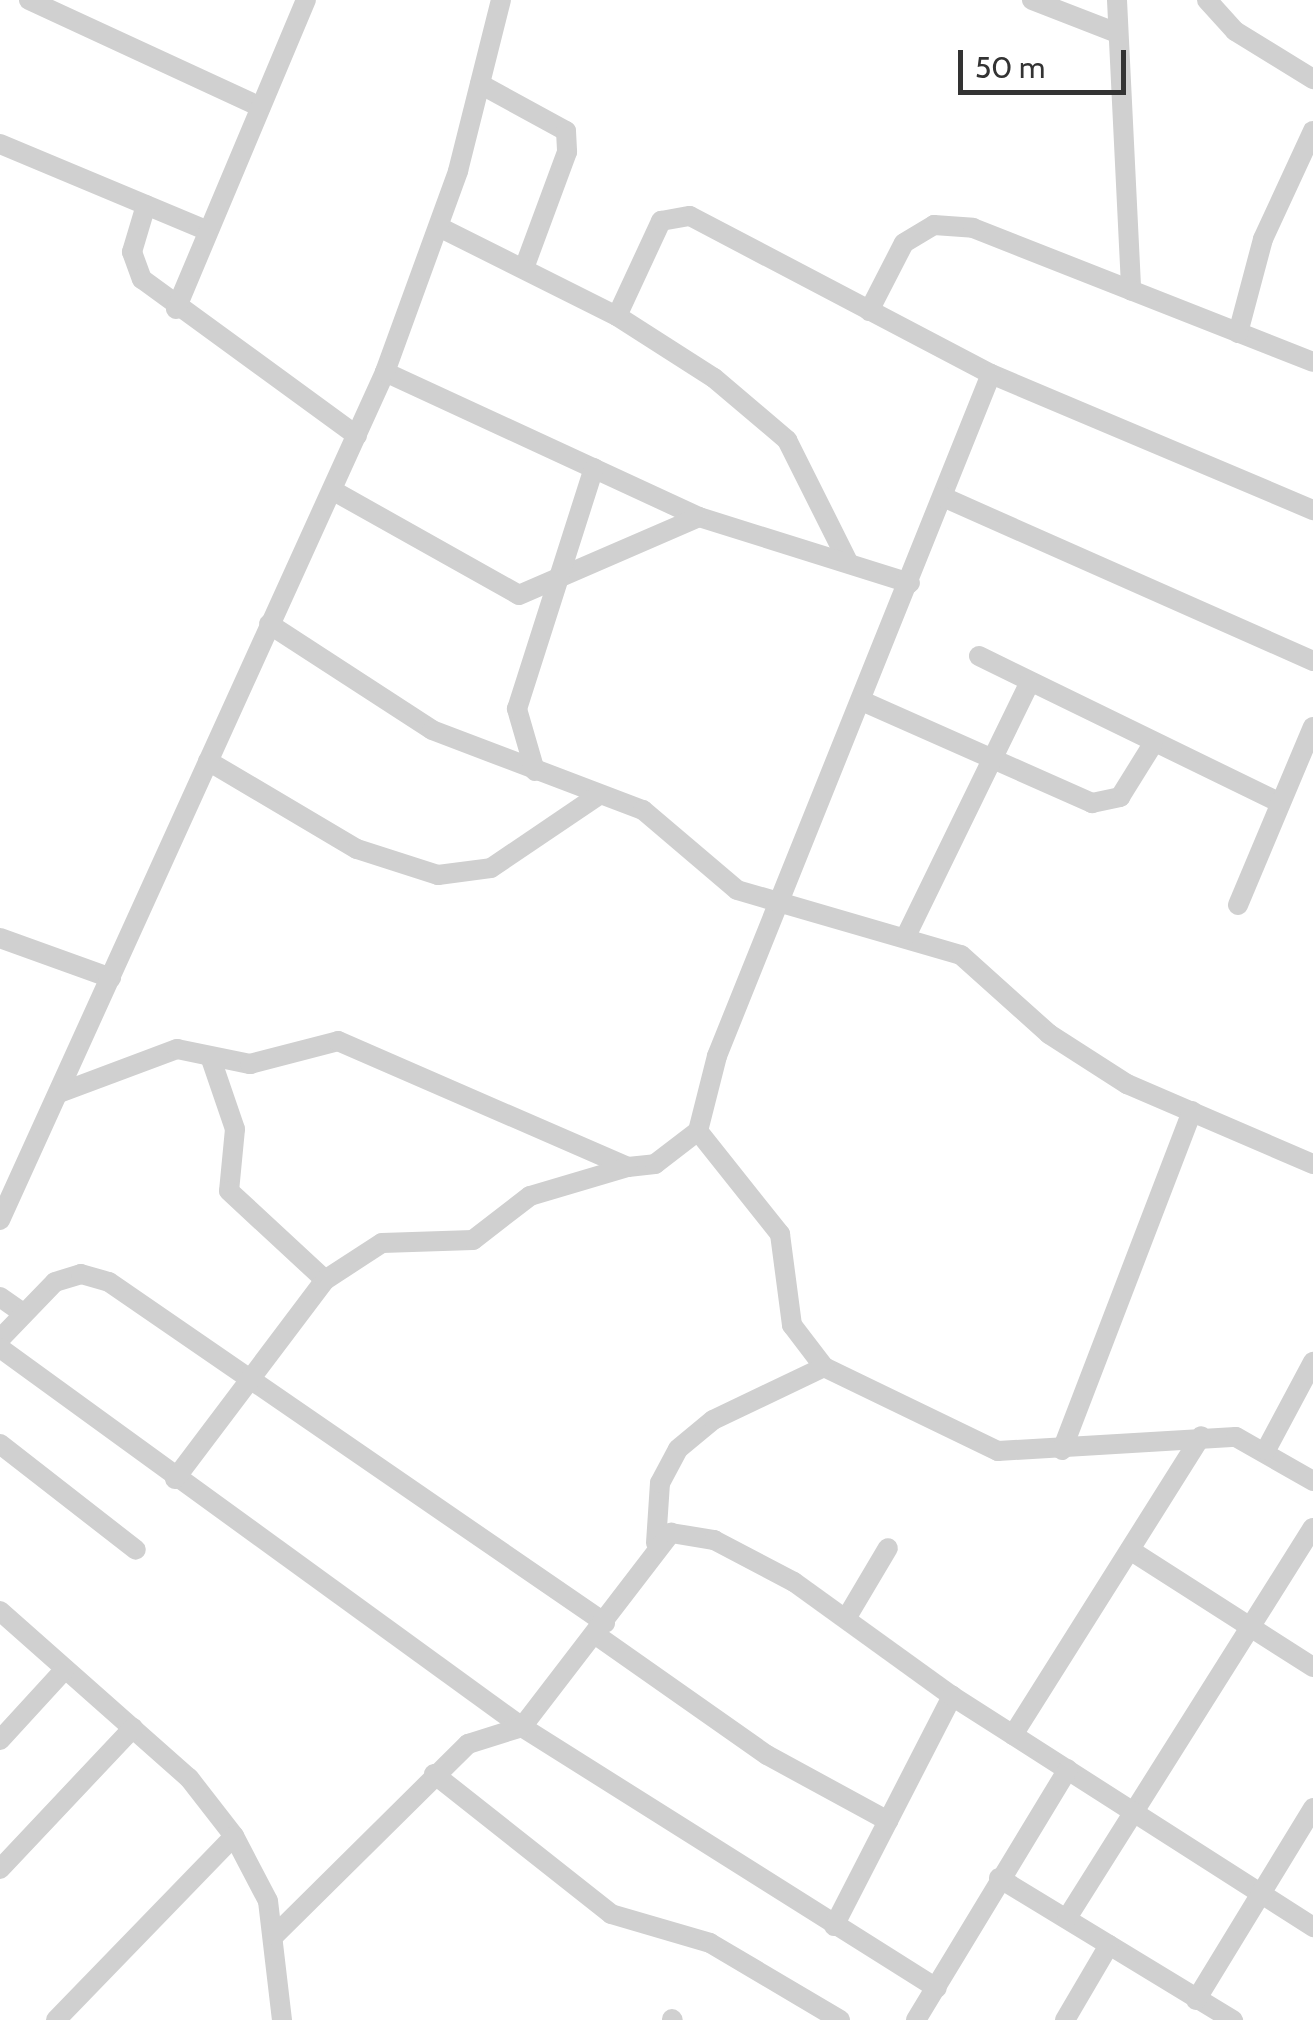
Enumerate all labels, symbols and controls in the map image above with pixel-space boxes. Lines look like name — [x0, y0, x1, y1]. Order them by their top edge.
scale bar — [963, 30, 1130, 92]
text: 50 m — [975, 49, 1045, 86]

